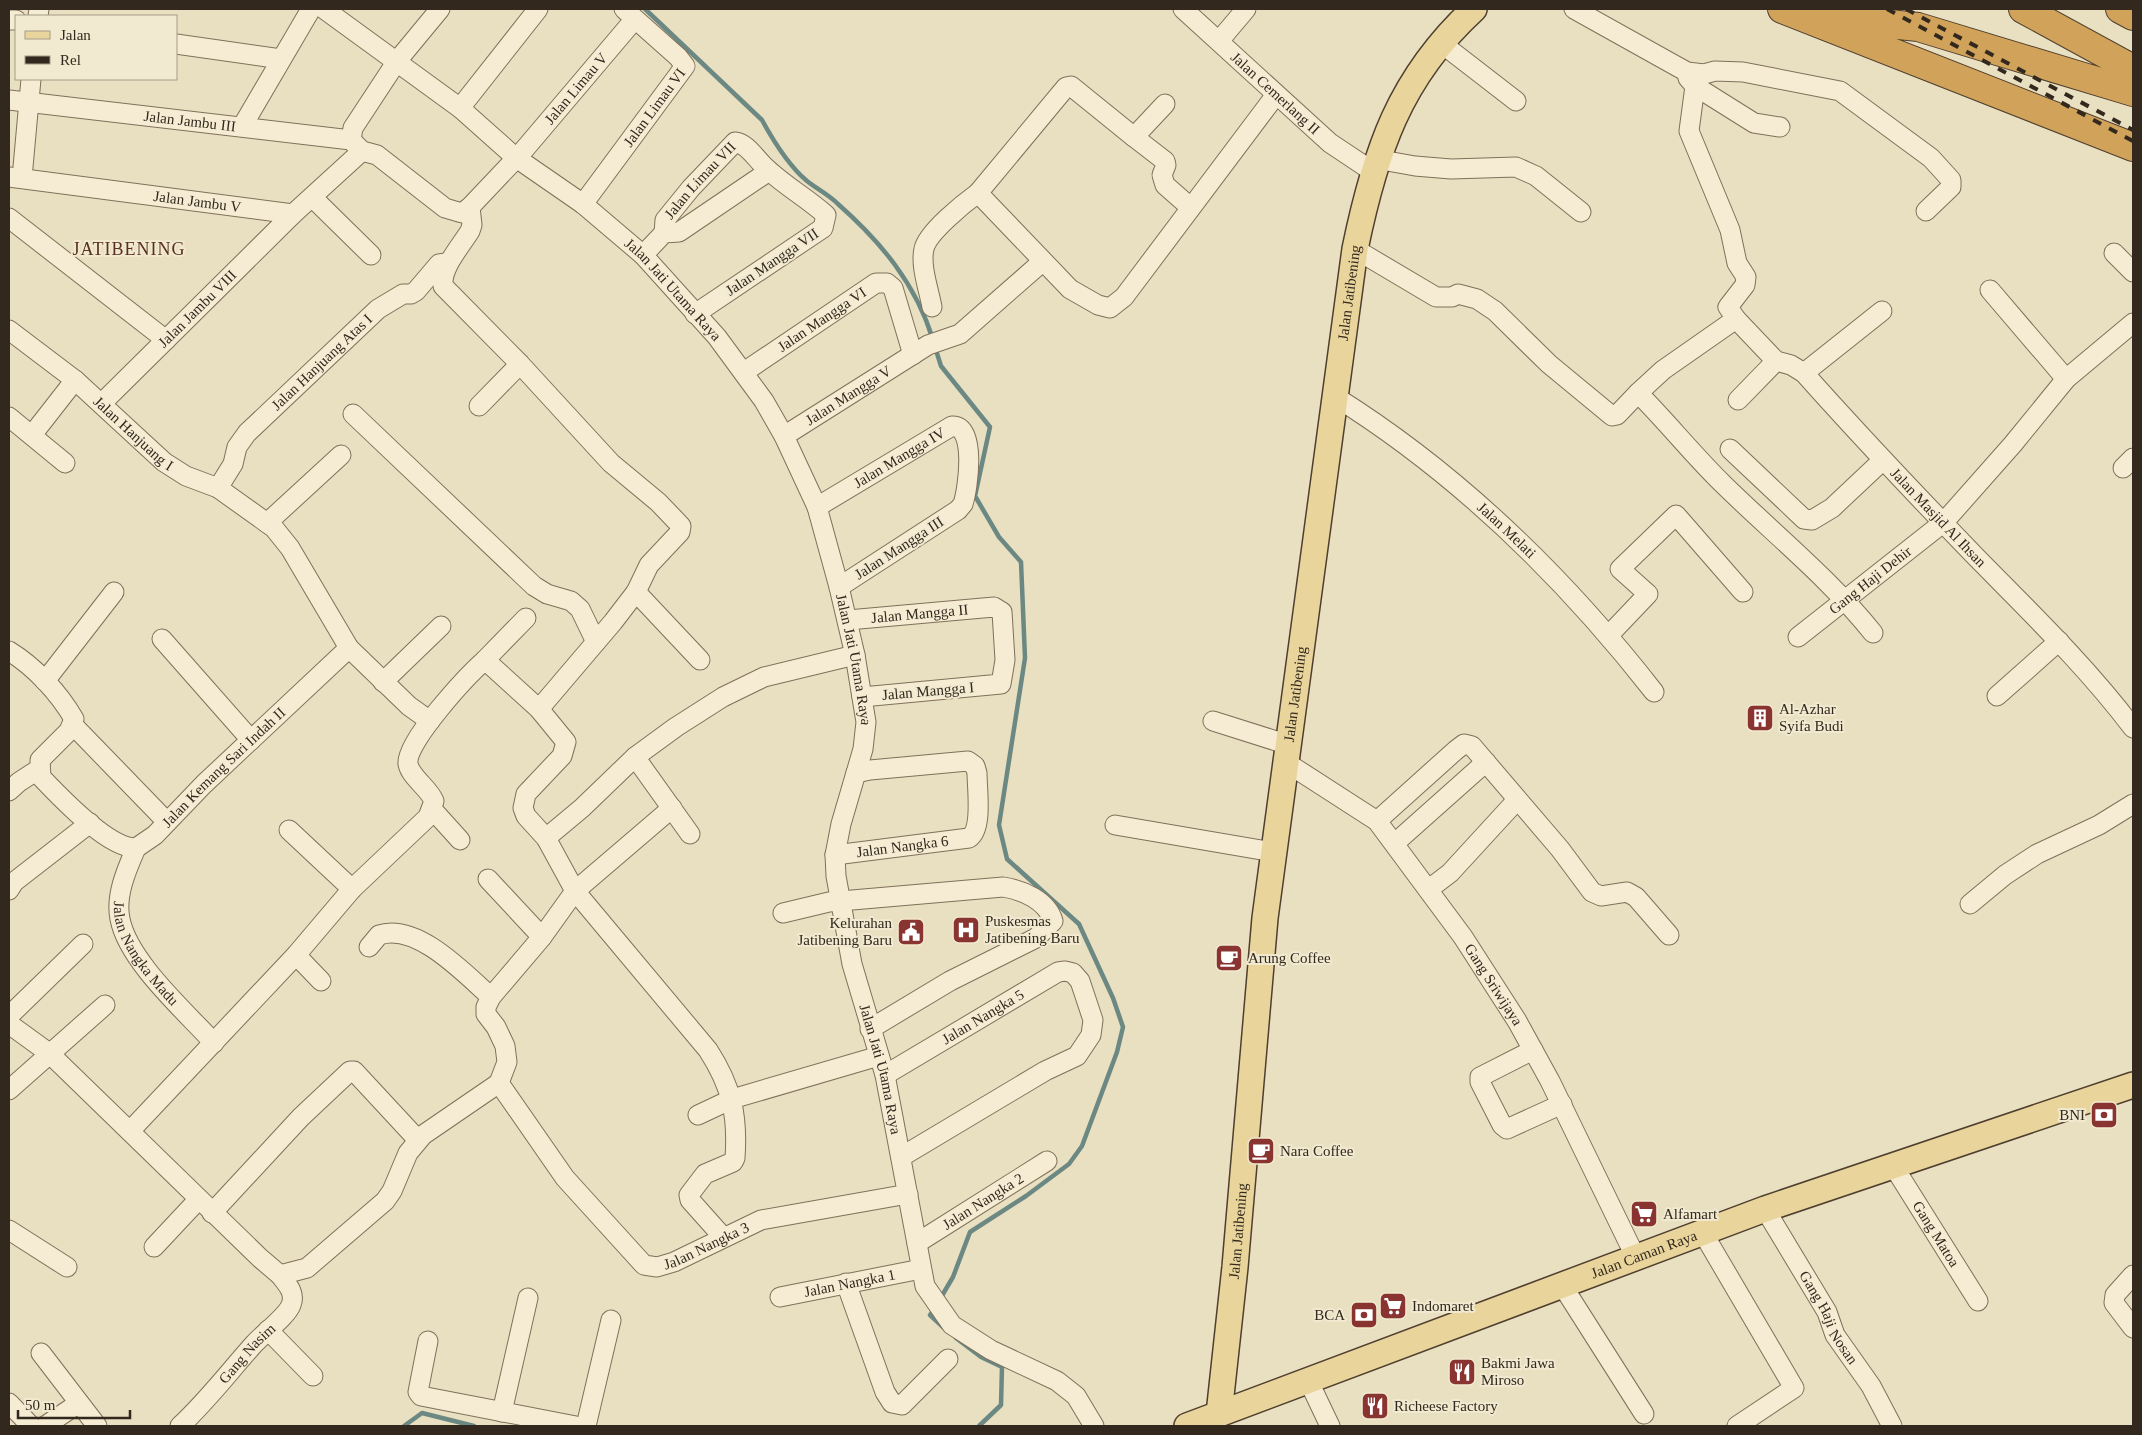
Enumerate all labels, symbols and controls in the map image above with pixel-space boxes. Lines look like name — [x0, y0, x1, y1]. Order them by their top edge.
legend — [15, 15, 178, 80]
text: Jalan — [60, 27, 91, 43]
street label: Jalan Cemerlang II — [1228, 49, 1323, 138]
street label: Jalan Limau V — [541, 50, 611, 127]
text: Rel — [60, 52, 81, 68]
street label: Jalan Limau VI — [620, 65, 688, 150]
street label: Jalan Jambu III — [143, 108, 237, 134]
street label: Jalan Limau VII — [661, 139, 739, 222]
street label: Jalan Jambu V — [153, 188, 242, 215]
street label: Jalan Mangga VII — [723, 225, 821, 299]
street label: Jalan Jati Utama Raya — [622, 235, 725, 344]
district label: JATIBENING — [73, 239, 186, 259]
street label: Jalan Jatibening — [1335, 243, 1364, 342]
street label: Jalan Jambu VIII — [155, 267, 240, 351]
street label: Jalan Mangga VI — [775, 284, 869, 355]
street label: Jalan Hanjuang Atas I — [268, 311, 375, 413]
street label: Jalan Mangga V — [802, 362, 894, 428]
street label: Jalan Hanjuang I — [90, 393, 176, 474]
street label: Jalan Mangga IV — [851, 424, 948, 491]
street label: Jalan Masjid Al Ihsan — [1887, 465, 1990, 571]
street label: Jalan Melati — [1474, 499, 1539, 561]
street label: Jalan Mangga III — [852, 513, 946, 583]
street label: Gang Haji Dehir — [1826, 543, 1915, 617]
street label: Jalan Jati Utama Raya — [833, 592, 874, 727]
street label: Jalan Mangga II — [870, 601, 969, 626]
street label: Jalan Jatibening — [1281, 645, 1310, 743]
street label: Jalan Mangga I — [881, 679, 975, 703]
place label: Al-Azhar Syifa Budi — [1779, 701, 1844, 734]
building icon: Al-Azhar Syifa Budi — [1745, 703, 1775, 733]
street label: Jalan Kemang Sari Indah II — [159, 704, 288, 831]
street label: Jalan Nangka 6 — [856, 833, 950, 860]
street label: Jalan Nangka Madu — [111, 901, 182, 1009]
place label: Puskesmas Jatibening Baru — [985, 913, 1080, 946]
place label: Kelurahan Jatibening Baru — [797, 915, 892, 948]
hospital icon: Puskesmas Jatibening Baru — [951, 915, 981, 945]
public building icon: Kelurahan Jatibening Baru — [896, 917, 926, 947]
street label: Gang Sriwijaya — [1461, 941, 1526, 1028]
cafe icon: Arung Coffee — [1214, 943, 1244, 973]
place label: Arung Coffee — [1248, 950, 1331, 966]
street label: Jalan Nangka 5 — [939, 986, 1027, 1047]
street label: Jalan Jati Utama Raya — [856, 1002, 904, 1136]
bank icon: BNI — [2089, 1100, 2119, 1130]
place label: BNI — [2059, 1107, 2085, 1123]
cafe icon: Nara Coffee — [1246, 1136, 1276, 1166]
place label: Nara Coffee — [1280, 1143, 1354, 1159]
street label: Jalan Nangka 2 — [940, 1170, 1026, 1233]
street label: Jalan Jatibening — [1226, 1182, 1250, 1280]
street label: Gang Matoa — [1909, 1198, 1963, 1270]
supermarket icon: Alfamart — [1629, 1199, 1659, 1229]
place label: Alfamart — [1663, 1206, 1718, 1222]
street label: Jalan Nangka 3 — [662, 1219, 752, 1273]
street label: Jalan Caman Raya — [1589, 1227, 1699, 1282]
street label: Jalan Nangka 1 — [803, 1266, 897, 1300]
street label: Gang Haji Nosan — [1796, 1268, 1861, 1367]
supermarket icon: Indomaret — [1378, 1291, 1408, 1321]
place label: Indomaret — [1412, 1298, 1474, 1314]
bank icon: BCA — [1349, 1300, 1379, 1330]
place label: BCA — [1314, 1307, 1345, 1323]
street label: Gang Nasim — [216, 1320, 279, 1387]
place label: Bakmi Jawa Miroso — [1481, 1355, 1555, 1388]
restaurant icon: Bakmi Jawa Miroso — [1447, 1357, 1477, 1387]
scale bar — [18, 1388, 130, 1420]
restaurant icon: Richeese Factory — [1360, 1391, 1390, 1421]
text: 50 m — [25, 1397, 56, 1413]
place label: Richeese Factory — [1394, 1398, 1498, 1414]

